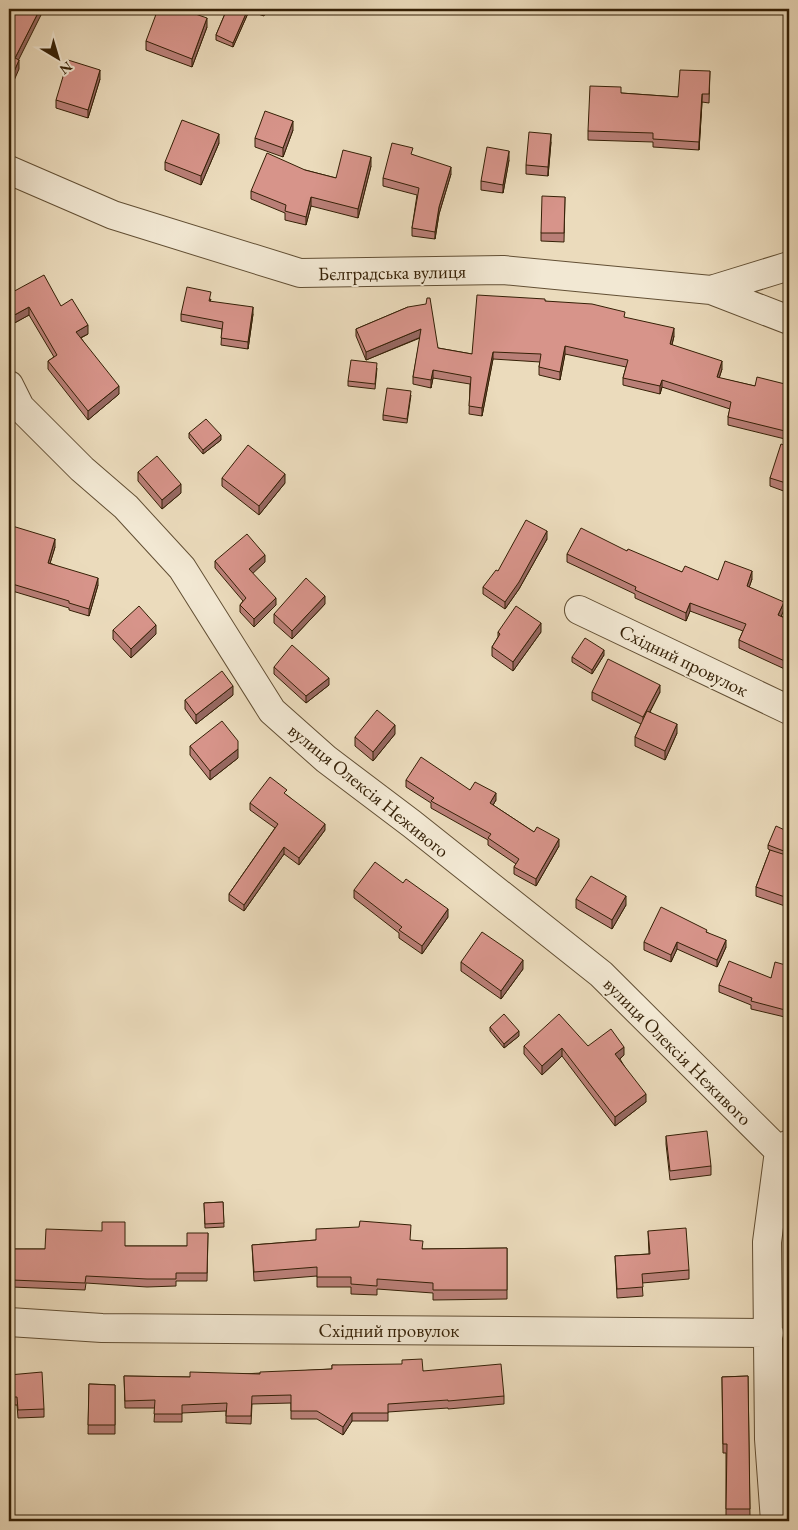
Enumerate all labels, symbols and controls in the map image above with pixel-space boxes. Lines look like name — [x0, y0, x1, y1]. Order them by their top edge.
north arrow — [32, 32, 82, 82]
text: N — [55, 58, 76, 79]
street label: Бєлградська вулиця — [318, 259, 467, 286]
street label: Східний провулок — [615, 618, 753, 703]
street label: вулиця Олексія Неживого — [283, 718, 454, 863]
street label: вулиця Олексія Неживого — [598, 972, 757, 1131]
street label: Східний провулок — [319, 1318, 459, 1343]

